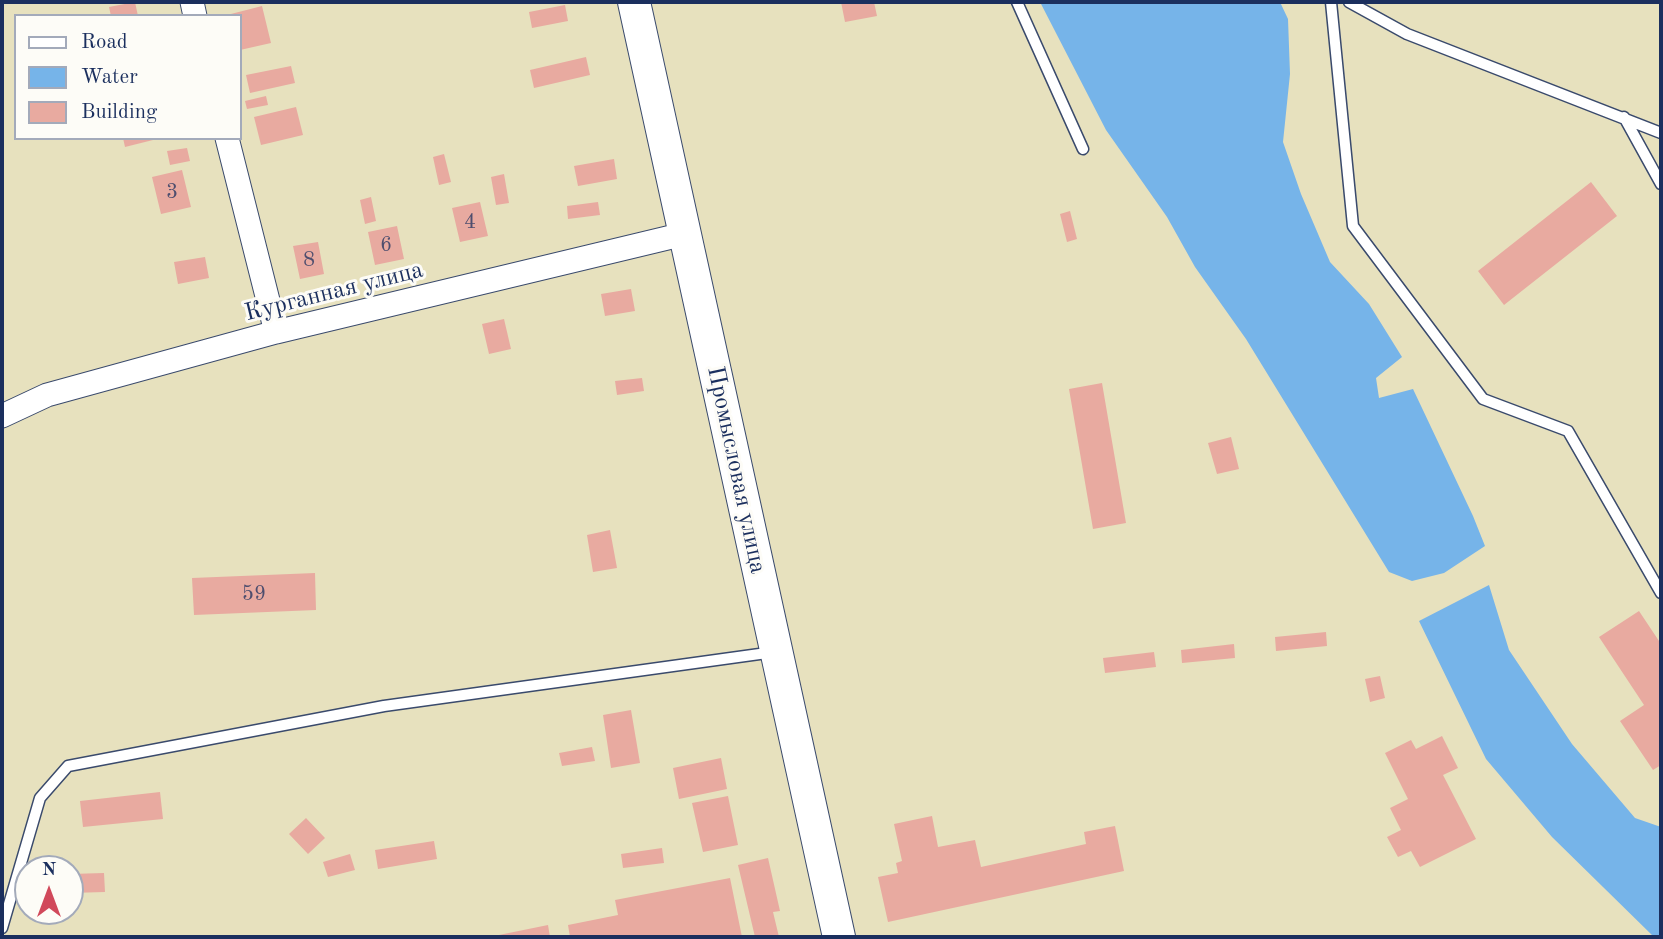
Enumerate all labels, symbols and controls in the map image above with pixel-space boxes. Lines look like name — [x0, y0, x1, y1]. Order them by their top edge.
legend — [14, 14, 242, 140]
text: Road — [81, 32, 128, 53]
text: Water — [81, 67, 138, 88]
text: Building — [81, 102, 157, 123]
house number: 3 — [166, 179, 178, 205]
house number: 4 — [464, 209, 476, 235]
house number: 6 — [380, 232, 392, 258]
house number: 8 — [303, 247, 315, 273]
street label: Курганная улица — [242, 256, 426, 328]
street label: Промысловая улица — [700, 364, 772, 576]
house number: 59 — [242, 581, 266, 607]
north arrow — [14, 855, 84, 925]
text: N — [42, 861, 56, 880]

